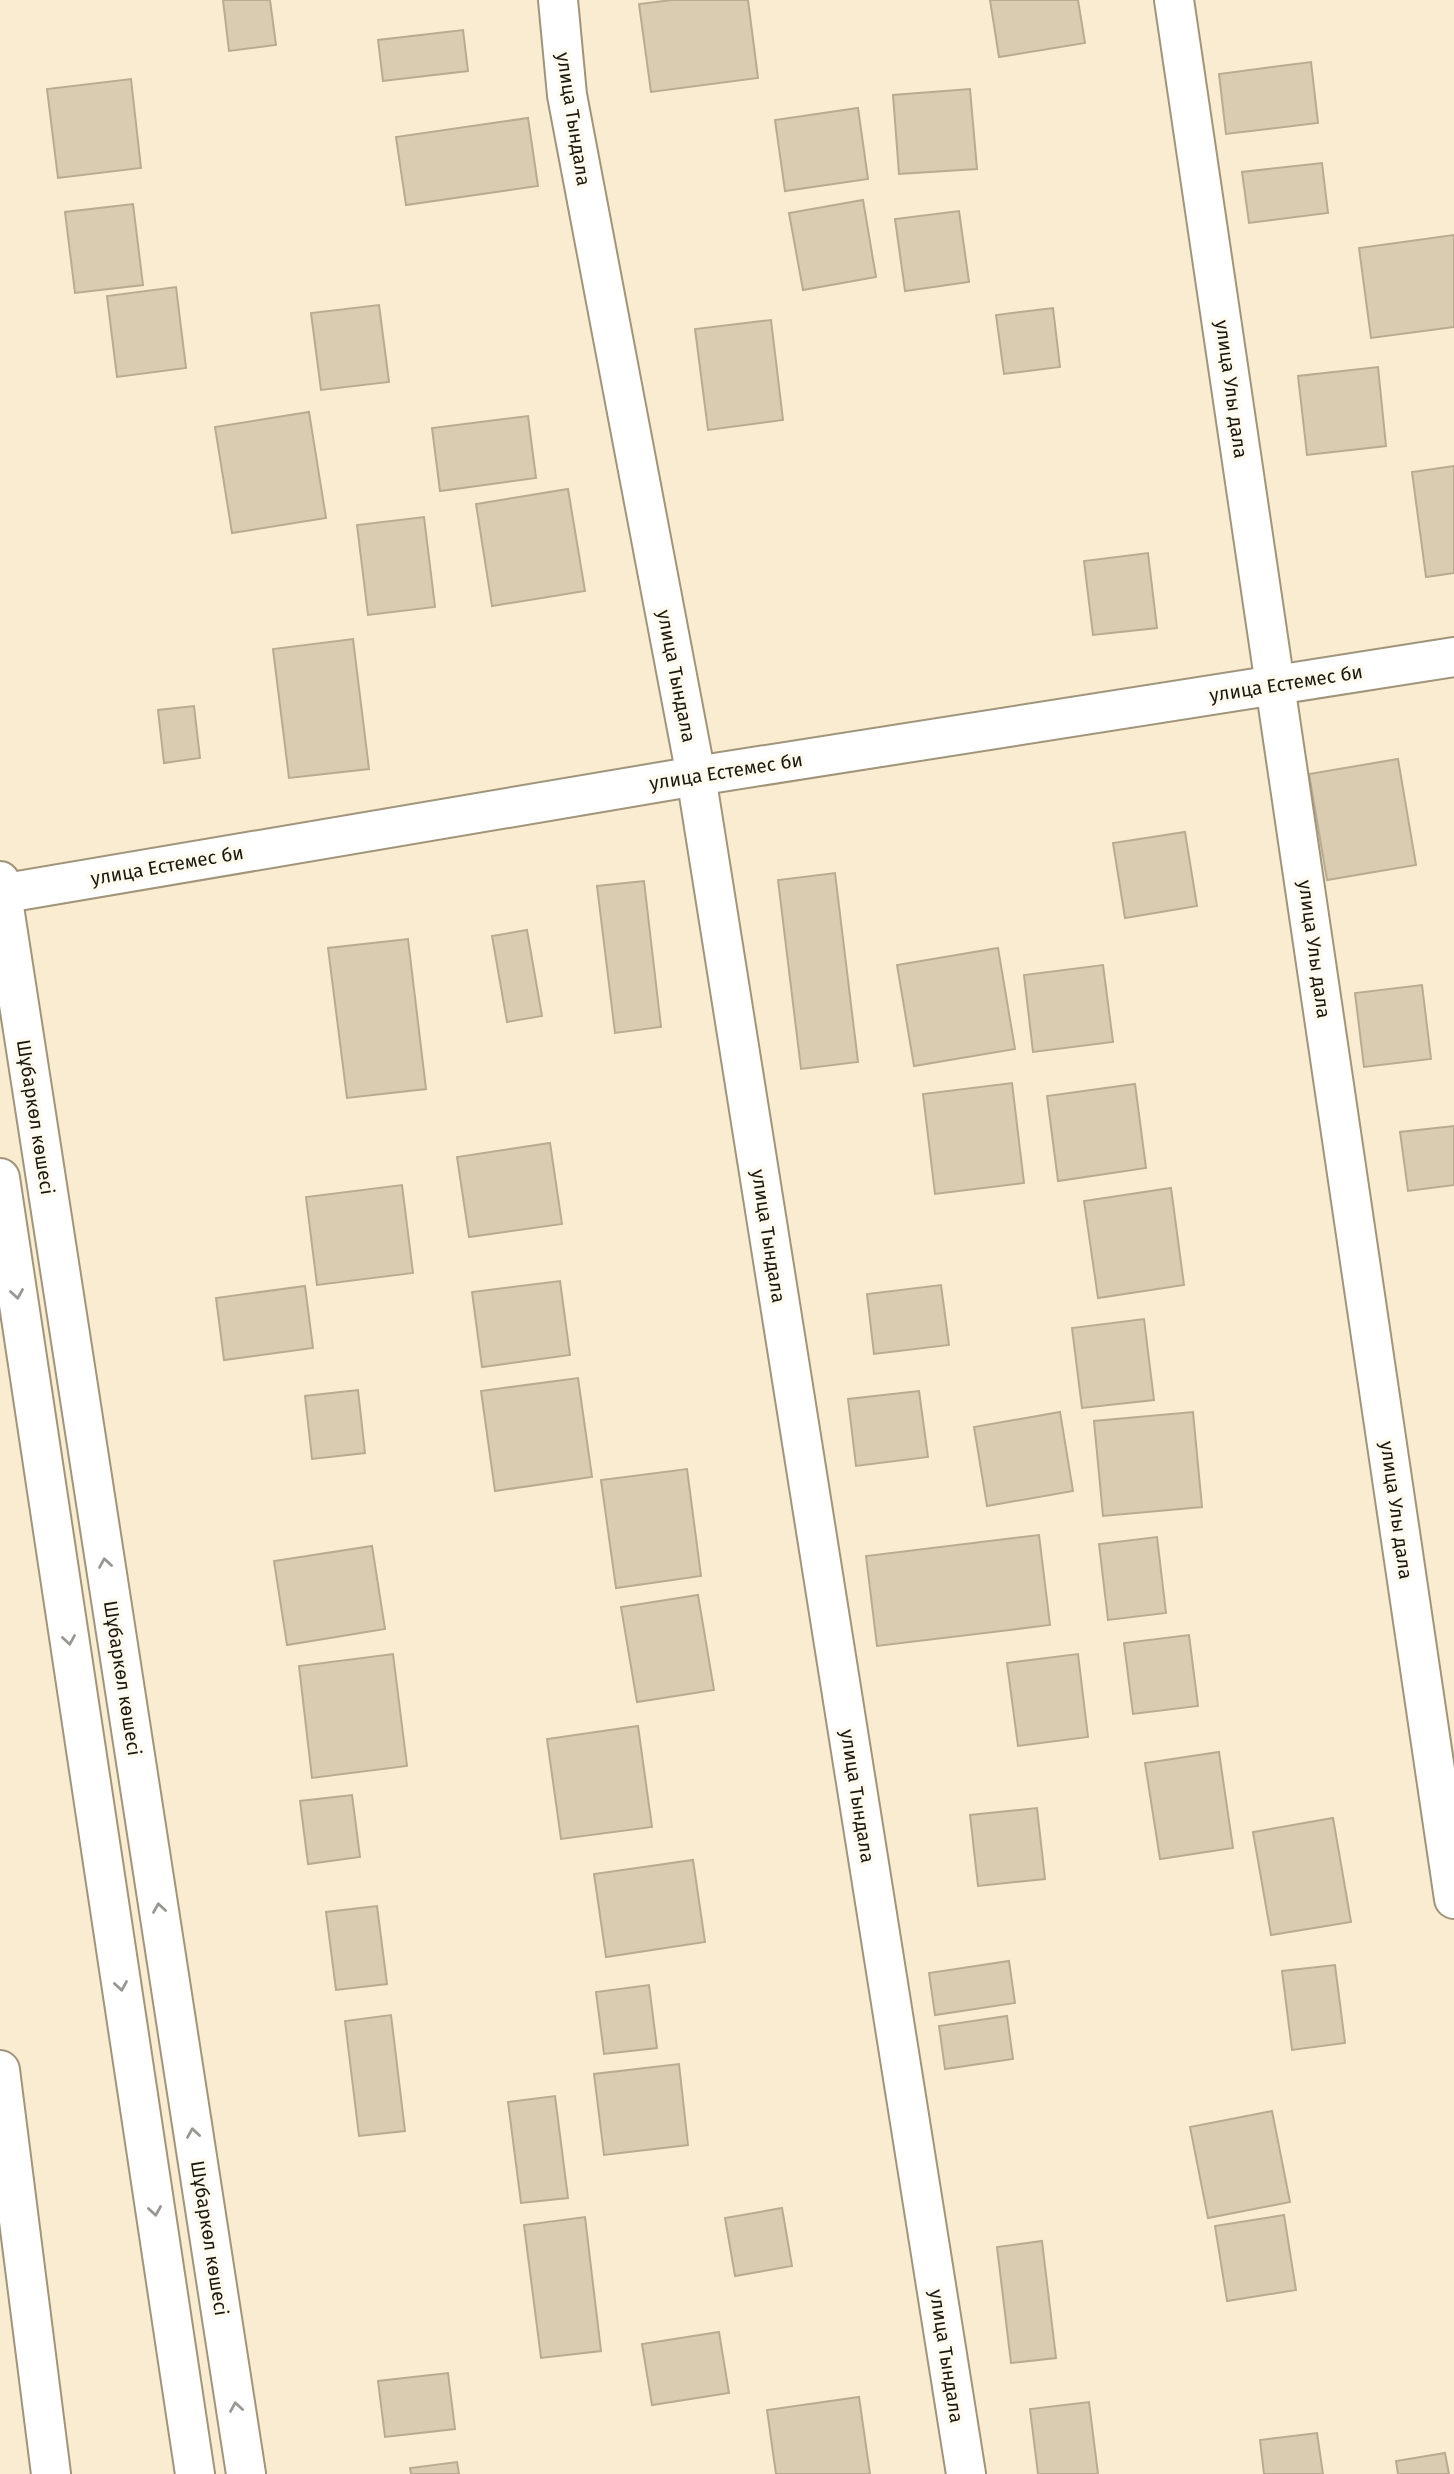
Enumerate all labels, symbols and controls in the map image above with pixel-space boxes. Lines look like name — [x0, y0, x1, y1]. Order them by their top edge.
street label: улица Тындала — [552, 51, 595, 187]
street label: улица Улы дала — [1210, 318, 1253, 460]
street label: улица Тындала — [652, 608, 701, 744]
street label: улица Естемес би — [1208, 660, 1364, 707]
street label: улица Естемес би — [648, 748, 804, 795]
street label: улица Естемес би — [89, 841, 245, 890]
street label: улица Улы дала — [1293, 878, 1336, 1020]
street label: Шұбаркөл көшесі — [12, 1038, 59, 1196]
street label: улица Тындала — [747, 1168, 790, 1304]
one-way arrow — [10, 1288, 25, 1300]
street label: улица Улы дала — [1375, 1439, 1418, 1581]
one-way arrow — [98, 1557, 113, 1568]
street label: Шұбаркөл көшесі — [99, 1599, 146, 1757]
one-way arrow — [62, 1634, 77, 1646]
street label: улица Тындала — [836, 1728, 879, 1864]
one-way arrow — [152, 1903, 167, 1914]
one-way arrow — [114, 1980, 129, 1992]
one-way arrow — [186, 2127, 201, 2139]
street label: Шұбаркөл көшесі — [186, 2159, 233, 2317]
one-way arrow — [147, 2205, 162, 2217]
street label: улица Тындала — [925, 2288, 968, 2424]
one-way arrow — [228, 2401, 243, 2412]

